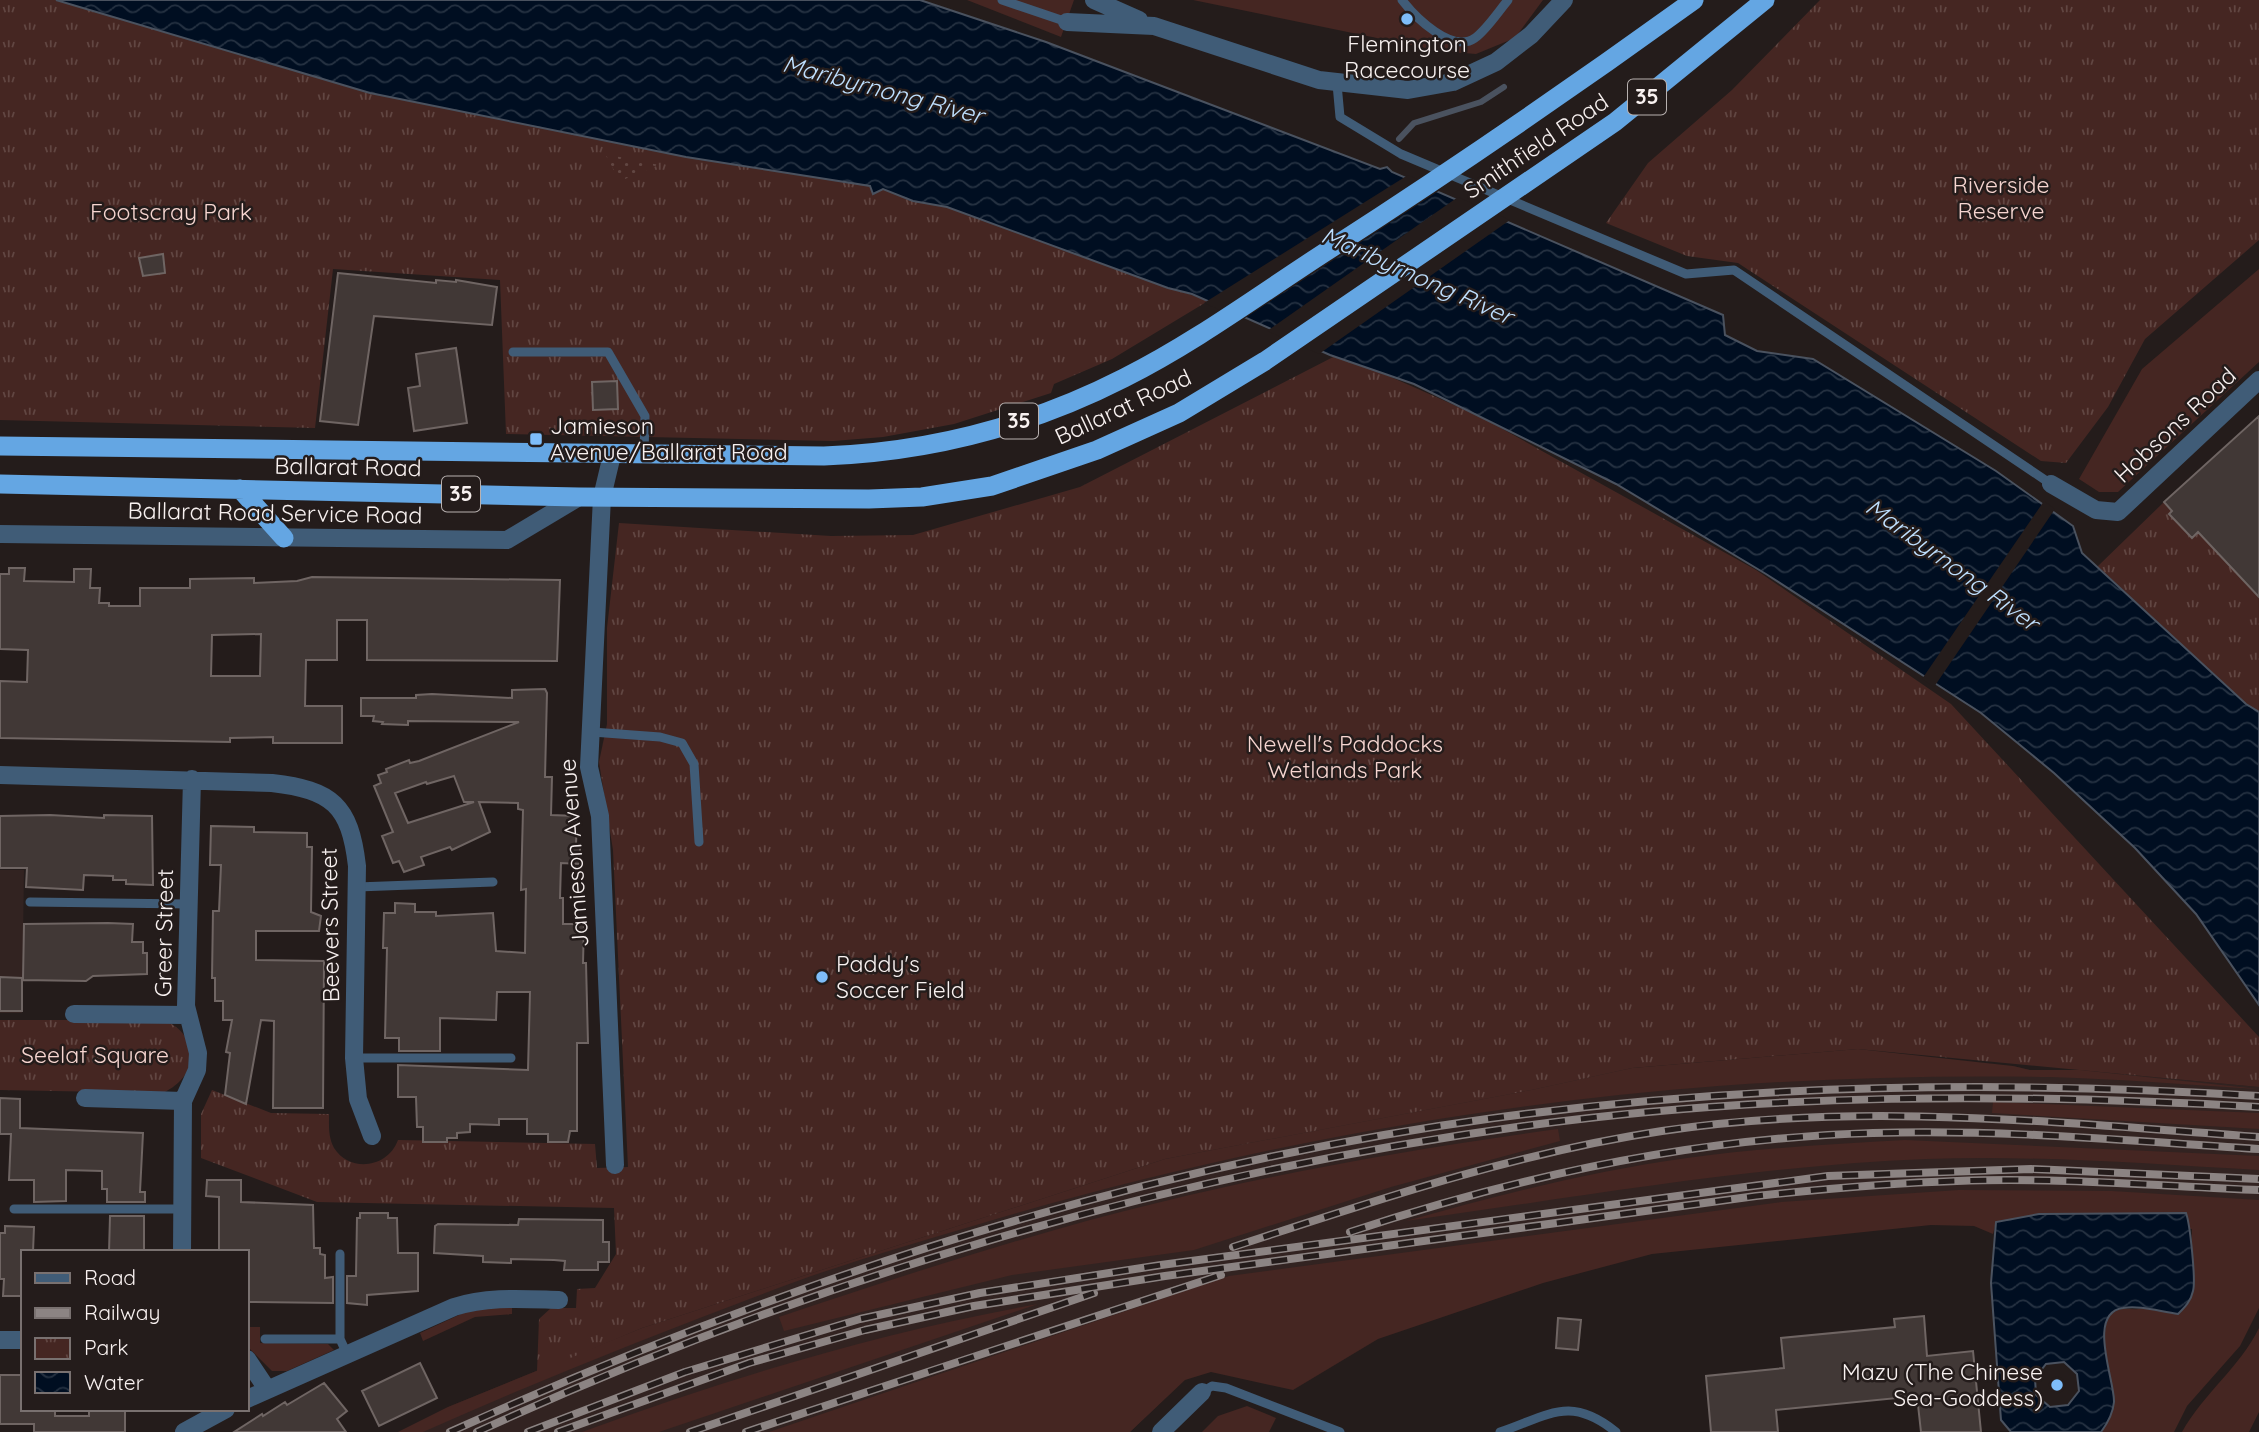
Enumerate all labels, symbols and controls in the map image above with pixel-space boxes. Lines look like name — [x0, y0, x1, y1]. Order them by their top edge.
marker: Flemington Racecourse — [1399, 11, 1415, 27]
place label: Flemington Racecourse — [1344, 29, 1470, 84]
water label: Maribyrnong River — [780, 48, 990, 131]
road number: 35 — [1628, 80, 1666, 114]
street label: Smithfield Road — [1458, 87, 1614, 205]
park label: Riverside Reserve — [1953, 170, 2049, 225]
park label: Footscray Park — [90, 197, 252, 226]
water label: Maribyrnong River — [1317, 219, 1520, 332]
street label: Hobsons Road — [2108, 361, 2242, 489]
street label: Ballarat Road — [1050, 362, 1196, 451]
road number: 35 — [1000, 404, 1038, 438]
place label: Jamieson Avenue/Ballarat Road — [550, 411, 788, 466]
marker: Jamieson Avenue/Ballarat Road — [528, 431, 544, 447]
street label: Ballarat Road — [274, 451, 422, 482]
road number: 35 — [442, 476, 480, 512]
water label: Maribyrnong River — [1860, 491, 2047, 639]
street label: Ballarat Road Service Road — [127, 495, 423, 530]
park label: Newell's Paddocks Wetlands Park — [1247, 729, 1443, 784]
street label: Jamieson Avenue — [552, 758, 595, 948]
street label: Beevers Street — [314, 847, 345, 1003]
street label: Greer Street — [148, 868, 179, 997]
place label: Paddy's Soccer Field — [836, 949, 965, 1004]
marker: Paddy's Soccer Field — [814, 969, 830, 985]
park label: Seelaf Square — [21, 1040, 169, 1069]
legend — [21, 1250, 248, 1411]
text: Road — [84, 1264, 136, 1290]
text: Railway — [84, 1299, 160, 1325]
text: Park — [84, 1334, 128, 1360]
place label: Mazu (The Chinese Sea-Goddess) — [1842, 1357, 2043, 1412]
text: Water — [84, 1369, 144, 1395]
marker: Mazu (The Chinese Sea-Goddess) — [2049, 1377, 2065, 1393]

